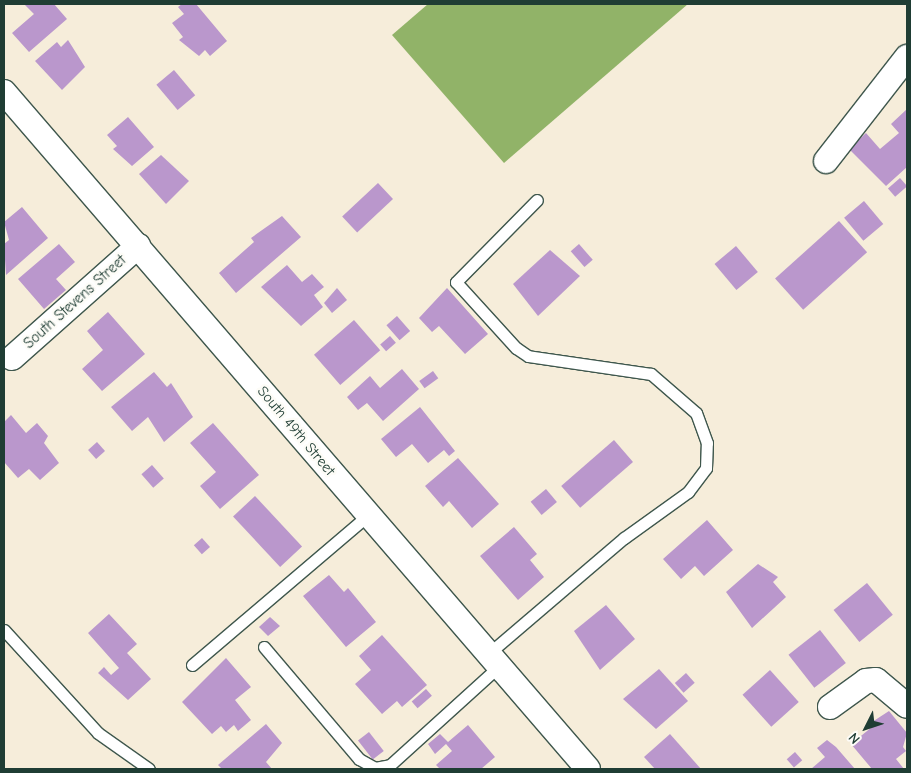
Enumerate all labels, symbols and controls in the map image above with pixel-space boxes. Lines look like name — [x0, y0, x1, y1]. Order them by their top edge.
street label: South Stevens Street — [20, 251, 130, 353]
street label: South 49th Street — [253, 383, 339, 479]
north arrow — [841, 703, 891, 753]
text: N — [845, 729, 864, 747]

